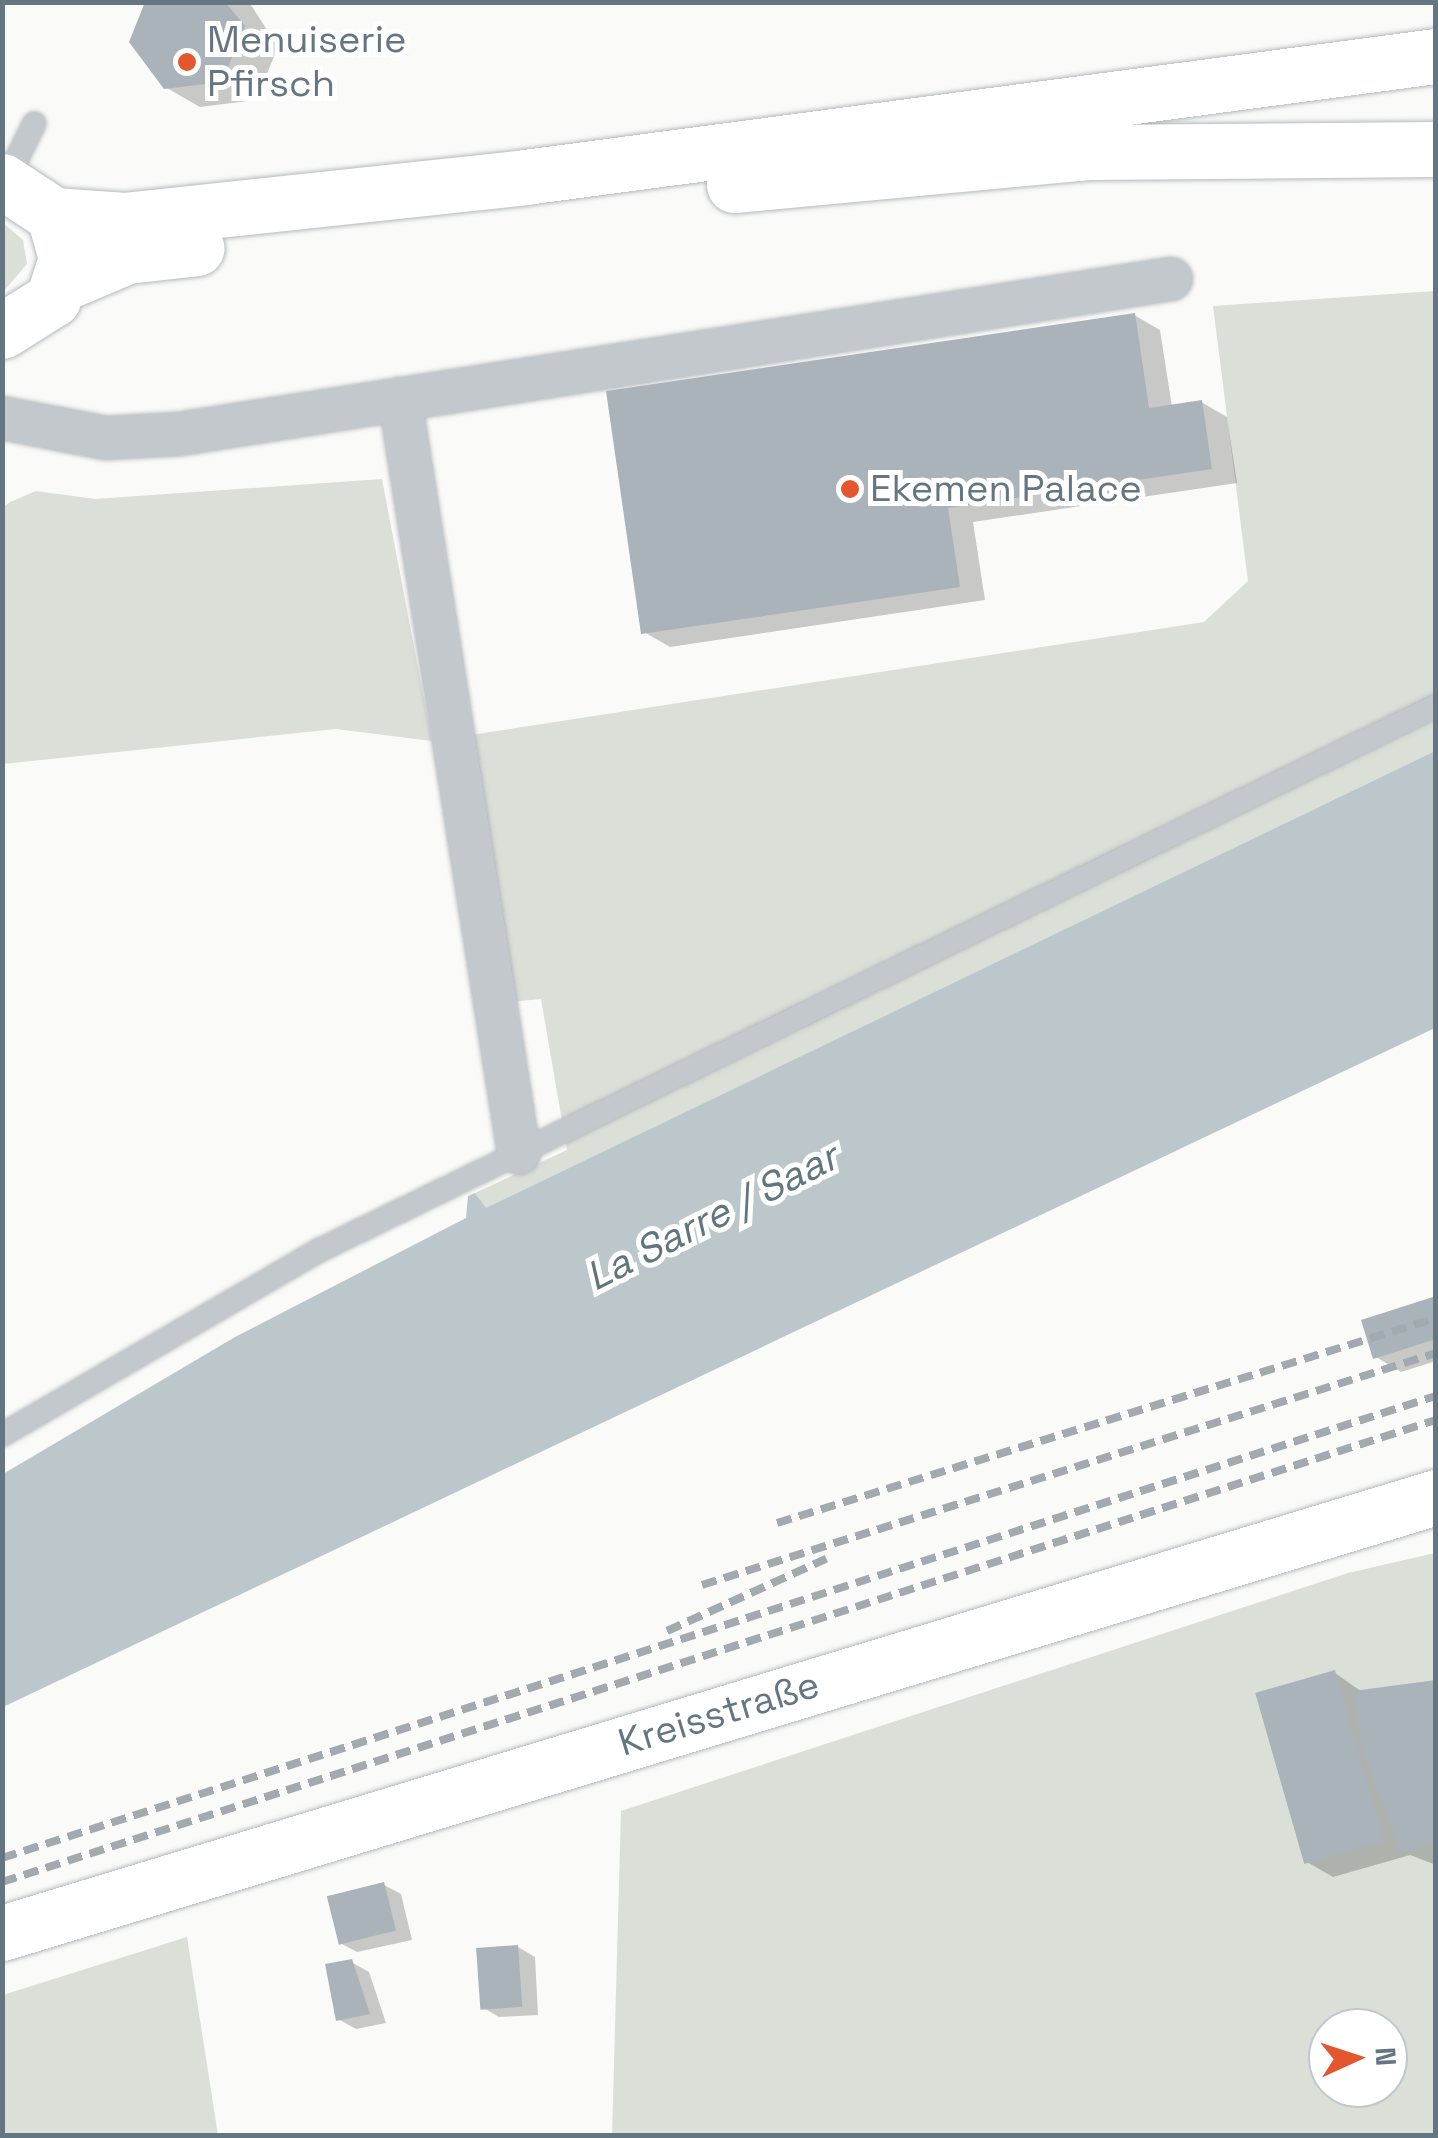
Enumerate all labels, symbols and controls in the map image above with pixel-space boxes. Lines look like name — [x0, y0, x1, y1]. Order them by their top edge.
place label: Menuiserie Pfirsch — [207, 17, 407, 106]
marker: Menuiserie Pfirsch — [176, 51, 198, 73]
place label: Ekemen Palace — [870, 466, 1142, 512]
marker: Ekemen Palace — [839, 478, 861, 500]
water label: La Sarre / Saar — [578, 1133, 846, 1301]
street label: Kreisstraße — [613, 1662, 825, 1766]
north arrow — [1308, 2008, 1408, 2108]
text: N — [1367, 2046, 1404, 2067]

